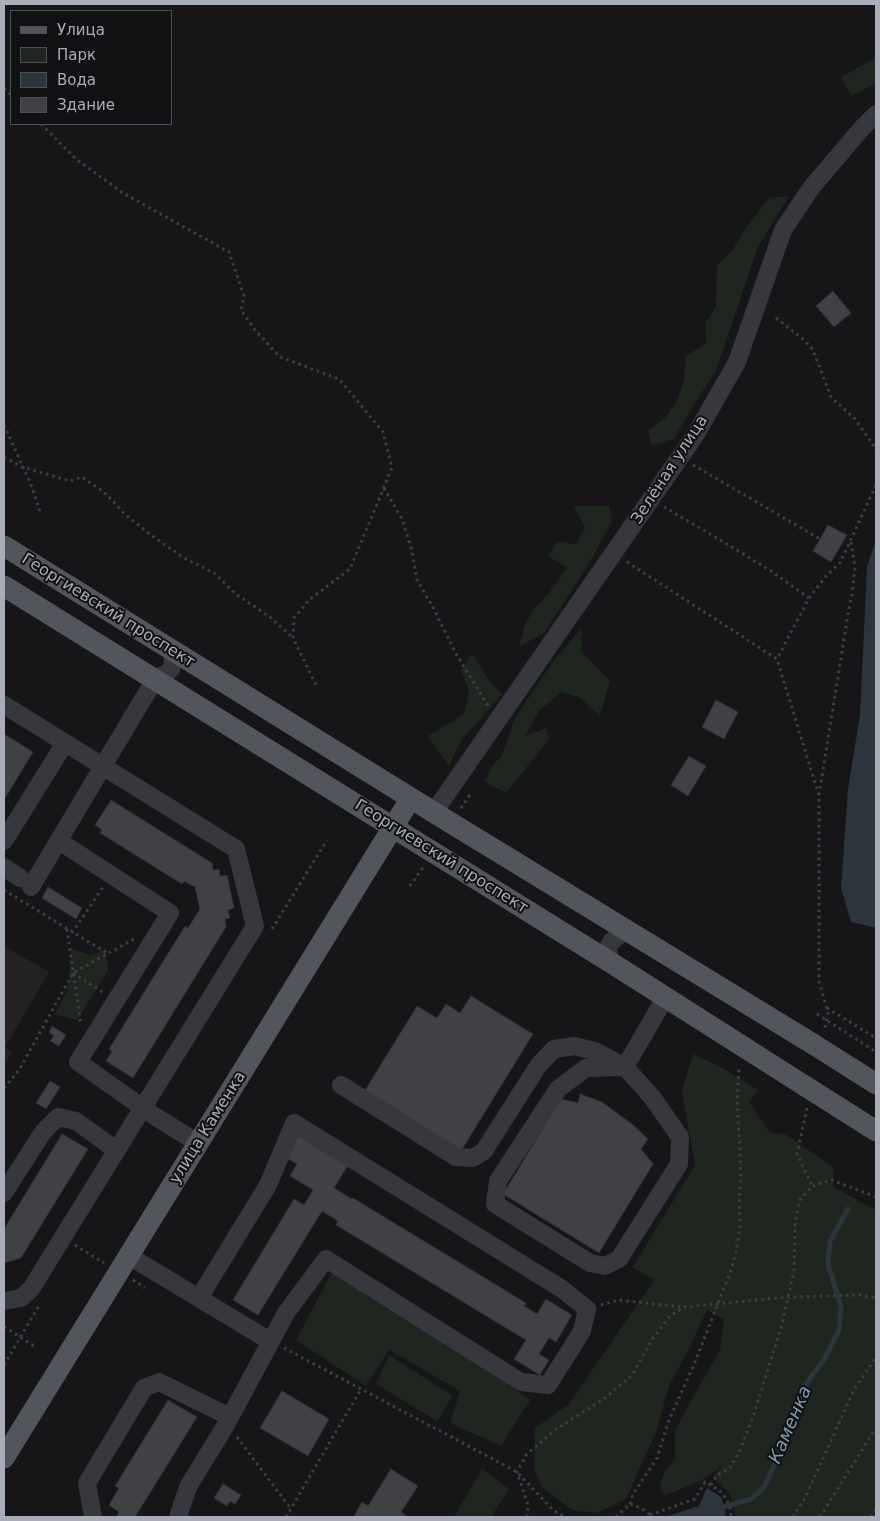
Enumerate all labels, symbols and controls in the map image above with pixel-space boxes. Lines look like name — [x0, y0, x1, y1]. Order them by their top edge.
legend — [10, 10, 172, 125]
text: Улица — [57, 21, 105, 39]
text: Парк — [57, 46, 96, 64]
text: Вода — [57, 71, 96, 89]
text: Здание — [57, 96, 115, 114]
street label: Зелёная улица — [628, 412, 712, 528]
street label: Георгиевский проспект — [18, 550, 198, 672]
street label: Георгиевский проспект — [351, 796, 531, 918]
street label: улица Каменка — [166, 1068, 250, 1188]
water label: Каменка — [765, 1383, 817, 1467]

